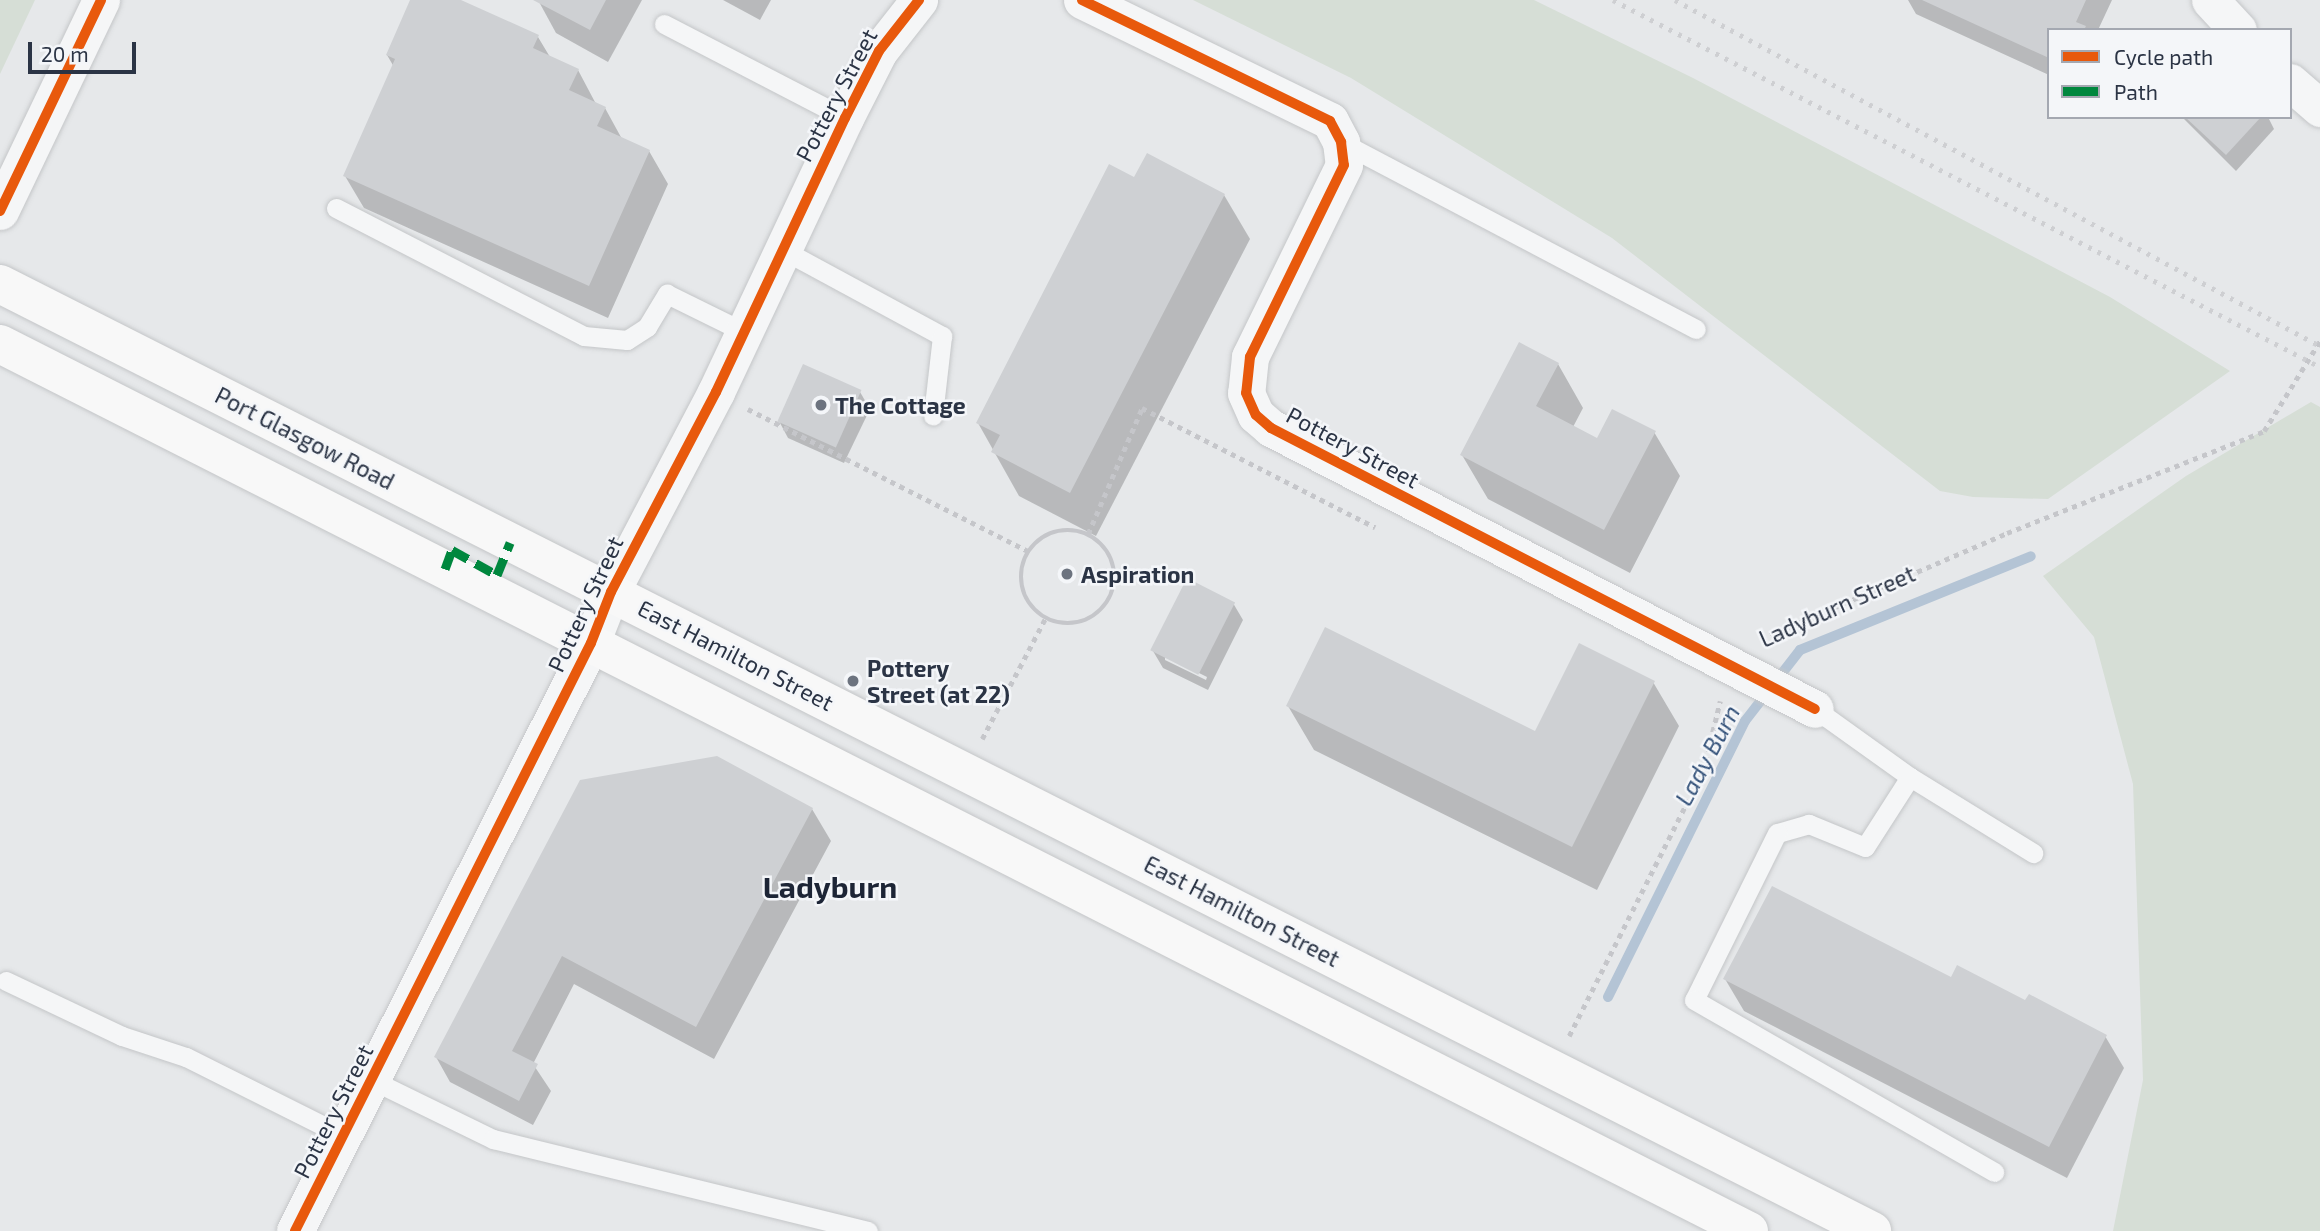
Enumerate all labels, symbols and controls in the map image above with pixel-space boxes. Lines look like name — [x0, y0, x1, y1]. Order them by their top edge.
street label: Pottery Street — [789, 24, 883, 166]
scale bar — [32, 28, 140, 72]
legend — [2047, 28, 2292, 119]
text: 20 m — [41, 41, 89, 66]
text: Cycle path — [2114, 44, 2213, 69]
text: Path — [2114, 79, 2158, 104]
street label: Port Glasgow Road — [211, 381, 399, 495]
place label: The Cottage — [835, 391, 966, 419]
marker: The Cottage — [813, 397, 829, 413]
street label: Pottery Street — [1282, 400, 1424, 494]
street label: Pottery Street — [541, 532, 629, 676]
street label: Ladyburn Street — [1755, 559, 1919, 653]
place label: Aspiration — [1081, 560, 1194, 588]
marker: Aspiration — [1059, 566, 1075, 582]
street label: East Hamilton Street — [634, 594, 838, 716]
place label: Pottery Street (at 22) — [867, 654, 1010, 708]
marker: Pottery Street (at 22) — [845, 673, 861, 689]
water label: Lady Burn — [1669, 700, 1745, 810]
street label: East Hamilton Street — [1140, 850, 1344, 972]
district label: Ladyburn — [763, 868, 897, 904]
street label: Pottery Street — [287, 1039, 379, 1183]

